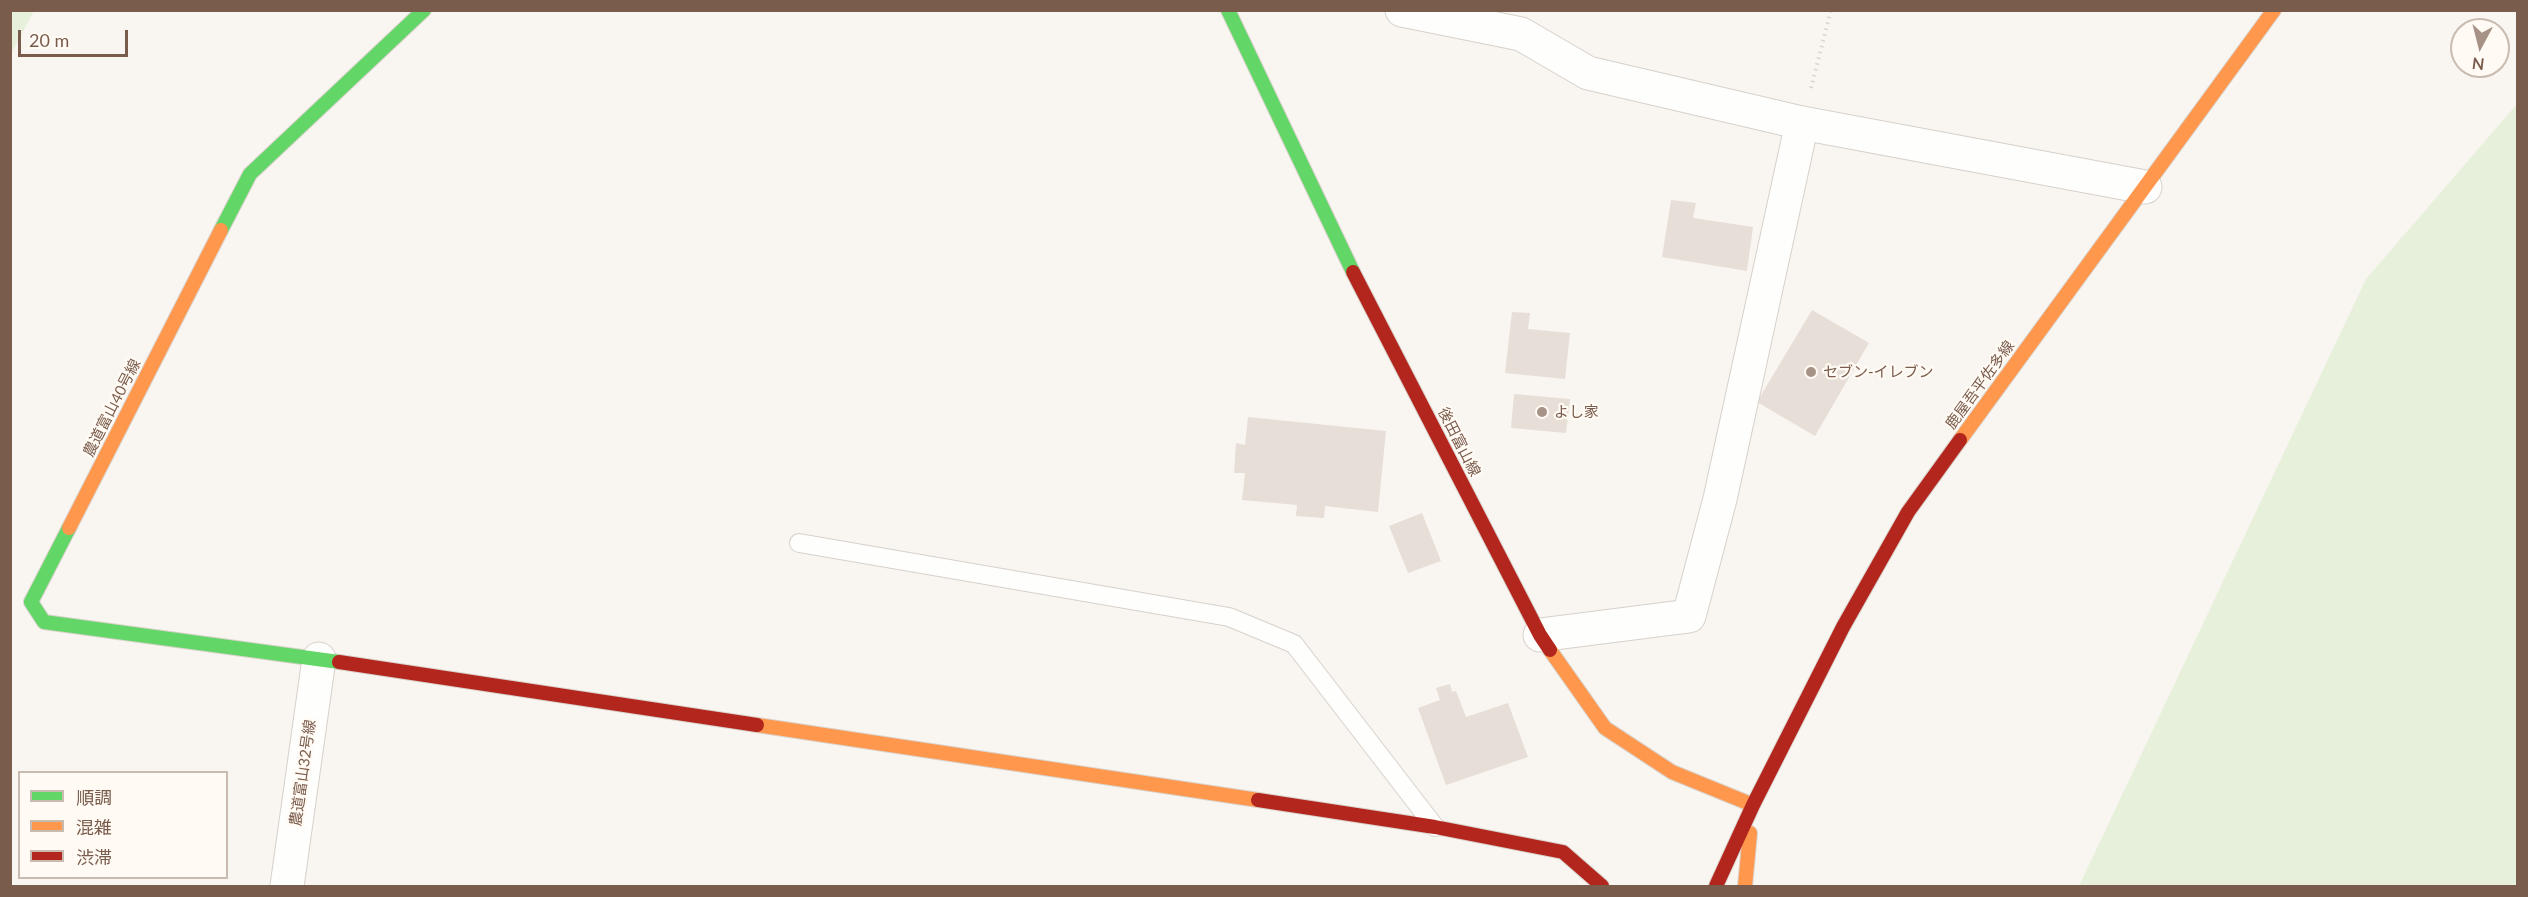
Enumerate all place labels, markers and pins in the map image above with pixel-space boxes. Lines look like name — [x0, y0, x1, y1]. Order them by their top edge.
place label: セブン-イレブン — [1823, 363, 1934, 381]
marker: セブン-イレブン — [1804, 365, 1818, 379]
place label: よし家 — [1554, 403, 1599, 421]
marker: よし家 — [1535, 405, 1549, 419]

